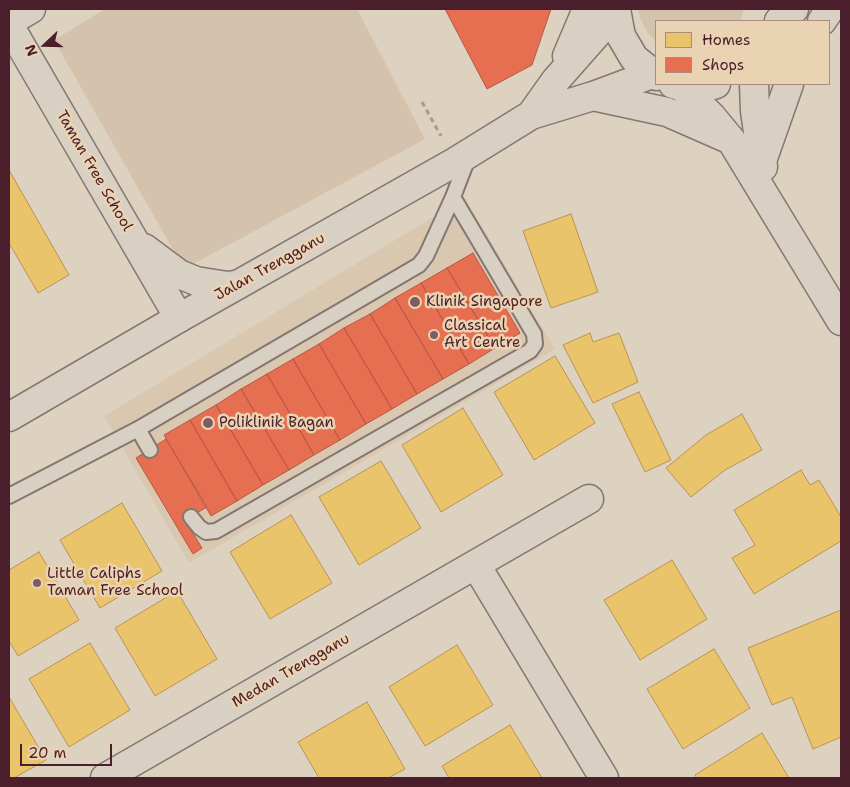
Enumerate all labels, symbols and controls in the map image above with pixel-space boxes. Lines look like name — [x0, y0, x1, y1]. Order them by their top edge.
north arrow — [20, 20, 70, 70]
legend — [655, 20, 830, 85]
text: Homes — [702, 30, 750, 50]
text: N — [21, 42, 41, 59]
text: Shops — [702, 55, 744, 75]
street label: Taman Free School — [52, 107, 136, 235]
street label: Jalan Trengganu — [212, 229, 328, 305]
place label: Klinik Singapore — [426, 293, 543, 311]
marker: Klinik Singapore — [408, 295, 422, 309]
place label: Classical Art Centre — [444, 317, 520, 352]
marker: Classical Art Centre — [428, 329, 440, 341]
place label: Poliklinik Bagan — [219, 414, 334, 432]
marker: Poliklinik Bagan — [201, 416, 215, 430]
place label: Little Caliphs Taman Free School — [47, 565, 183, 600]
marker: Little Caliphs Taman Free School — [31, 577, 43, 589]
street label: Medan Trengganu — [229, 630, 353, 712]
scale bar — [22, 734, 115, 766]
text: 20 m — [28, 743, 67, 763]

